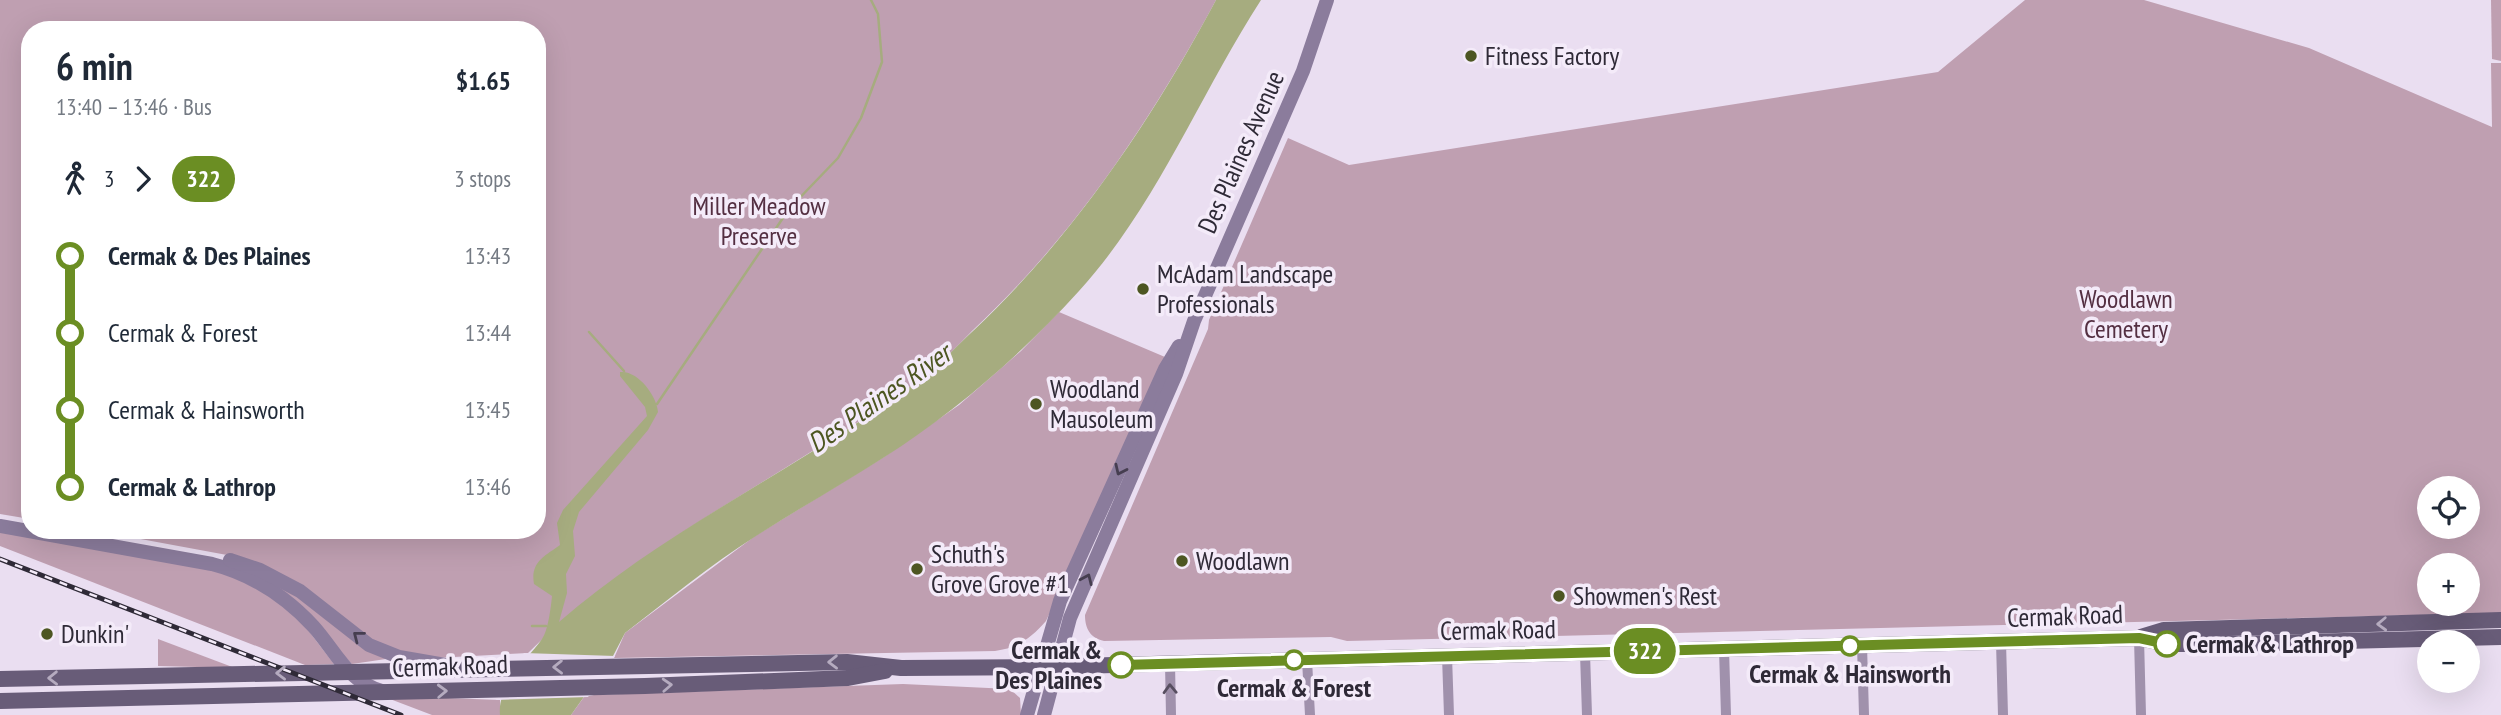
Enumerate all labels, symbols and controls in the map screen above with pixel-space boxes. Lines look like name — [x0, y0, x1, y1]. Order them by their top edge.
place label: Fitness Factory — [1485, 39, 1619, 72]
text: 6 min — [56, 41, 133, 90]
marker: Fitness Factory — [1463, 48, 1479, 64]
text: $1.65 — [456, 64, 511, 97]
street label: Des Plaines Avenue — [1190, 66, 1291, 238]
text: 13:40 – 13:46 · Bus — [56, 92, 212, 121]
icon: walk — [56, 160, 94, 198]
icon: forward — [124, 160, 162, 198]
text: 322 — [186, 163, 221, 194]
text: 3 — [104, 164, 114, 193]
text: 3 stops — [454, 164, 511, 193]
park label: Miller Meadow Preserve — [693, 189, 826, 252]
text: Cermak & Des Plaines — [108, 239, 311, 272]
text: 13:43 — [465, 241, 511, 270]
place label: McAdam Landscape Professionals — [1157, 257, 1333, 320]
marker: McAdam Landscape Professionals — [1135, 281, 1151, 297]
park label: Woodlawn Cemetery — [2079, 282, 2173, 345]
text: Cermak & Forest — [108, 316, 258, 349]
text: 13:44 — [465, 318, 511, 347]
water label: Des Plaines River — [800, 332, 961, 461]
place label: Woodland Mausoleum — [1050, 372, 1153, 435]
text: Cermak & Hainsworth — [108, 393, 305, 426]
text: 13:45 — [465, 395, 511, 424]
marker: Woodland Mausoleum — [1028, 396, 1044, 412]
one-way arrow — [1114, 463, 1128, 475]
text: Cermak & Lathrop — [108, 470, 276, 503]
text: 13:46 — [465, 472, 511, 501]
map controls — [2417, 476, 2480, 693]
button: locate — [2417, 476, 2480, 539]
place label: Schuth's Grove Grove #1 — [931, 537, 1069, 600]
place label: Woodlawn — [1196, 544, 1289, 577]
marker: Woodlawn — [1174, 553, 1190, 569]
button: + — [2417, 553, 2480, 616]
marker: Schuth's Grove Grove #1 — [909, 561, 925, 577]
one-way arrow — [1079, 574, 1093, 586]
place label: Showmen's Rest — [1573, 579, 1717, 612]
marker: Showmen's Rest — [1551, 588, 1567, 604]
street label: Cermak Road — [2007, 597, 2123, 634]
street label: Cermak Road — [1440, 612, 1556, 647]
one-way arrow — [2376, 616, 2387, 631]
place label: Dunkin' — [61, 617, 129, 650]
marker: Dunkin' — [39, 626, 55, 642]
place label: Cermak & Lathrop — [2186, 627, 2354, 660]
line badge: 322 — [1605, 628, 1685, 674]
button: − — [2417, 630, 2480, 693]
marker: Cermak & Lathrop — [2154, 631, 2180, 657]
one-way arrow — [354, 632, 366, 645]
place label: Cermak & Des Plaines — [995, 633, 1102, 696]
text: 322 — [1628, 635, 1662, 666]
marker: Cermak & Hainsworth — [1840, 636, 1860, 656]
street label: Cermak Road — [392, 647, 508, 684]
marker: Cermak & Forest — [1284, 650, 1304, 670]
marker: Cermak & Des Plaines — [1108, 652, 1134, 678]
one-way arrow — [827, 654, 838, 670]
place label: Cermak & Hainsworth — [1749, 657, 1951, 690]
one-way arrow — [552, 659, 563, 675]
one-way arrow — [275, 665, 286, 680]
one-way arrow — [48, 670, 58, 686]
place label: Cermak & Forest — [1217, 671, 1371, 704]
one-way arrow — [661, 677, 672, 692]
one-way arrow — [437, 683, 448, 698]
one-way arrow — [1163, 683, 1178, 694]

